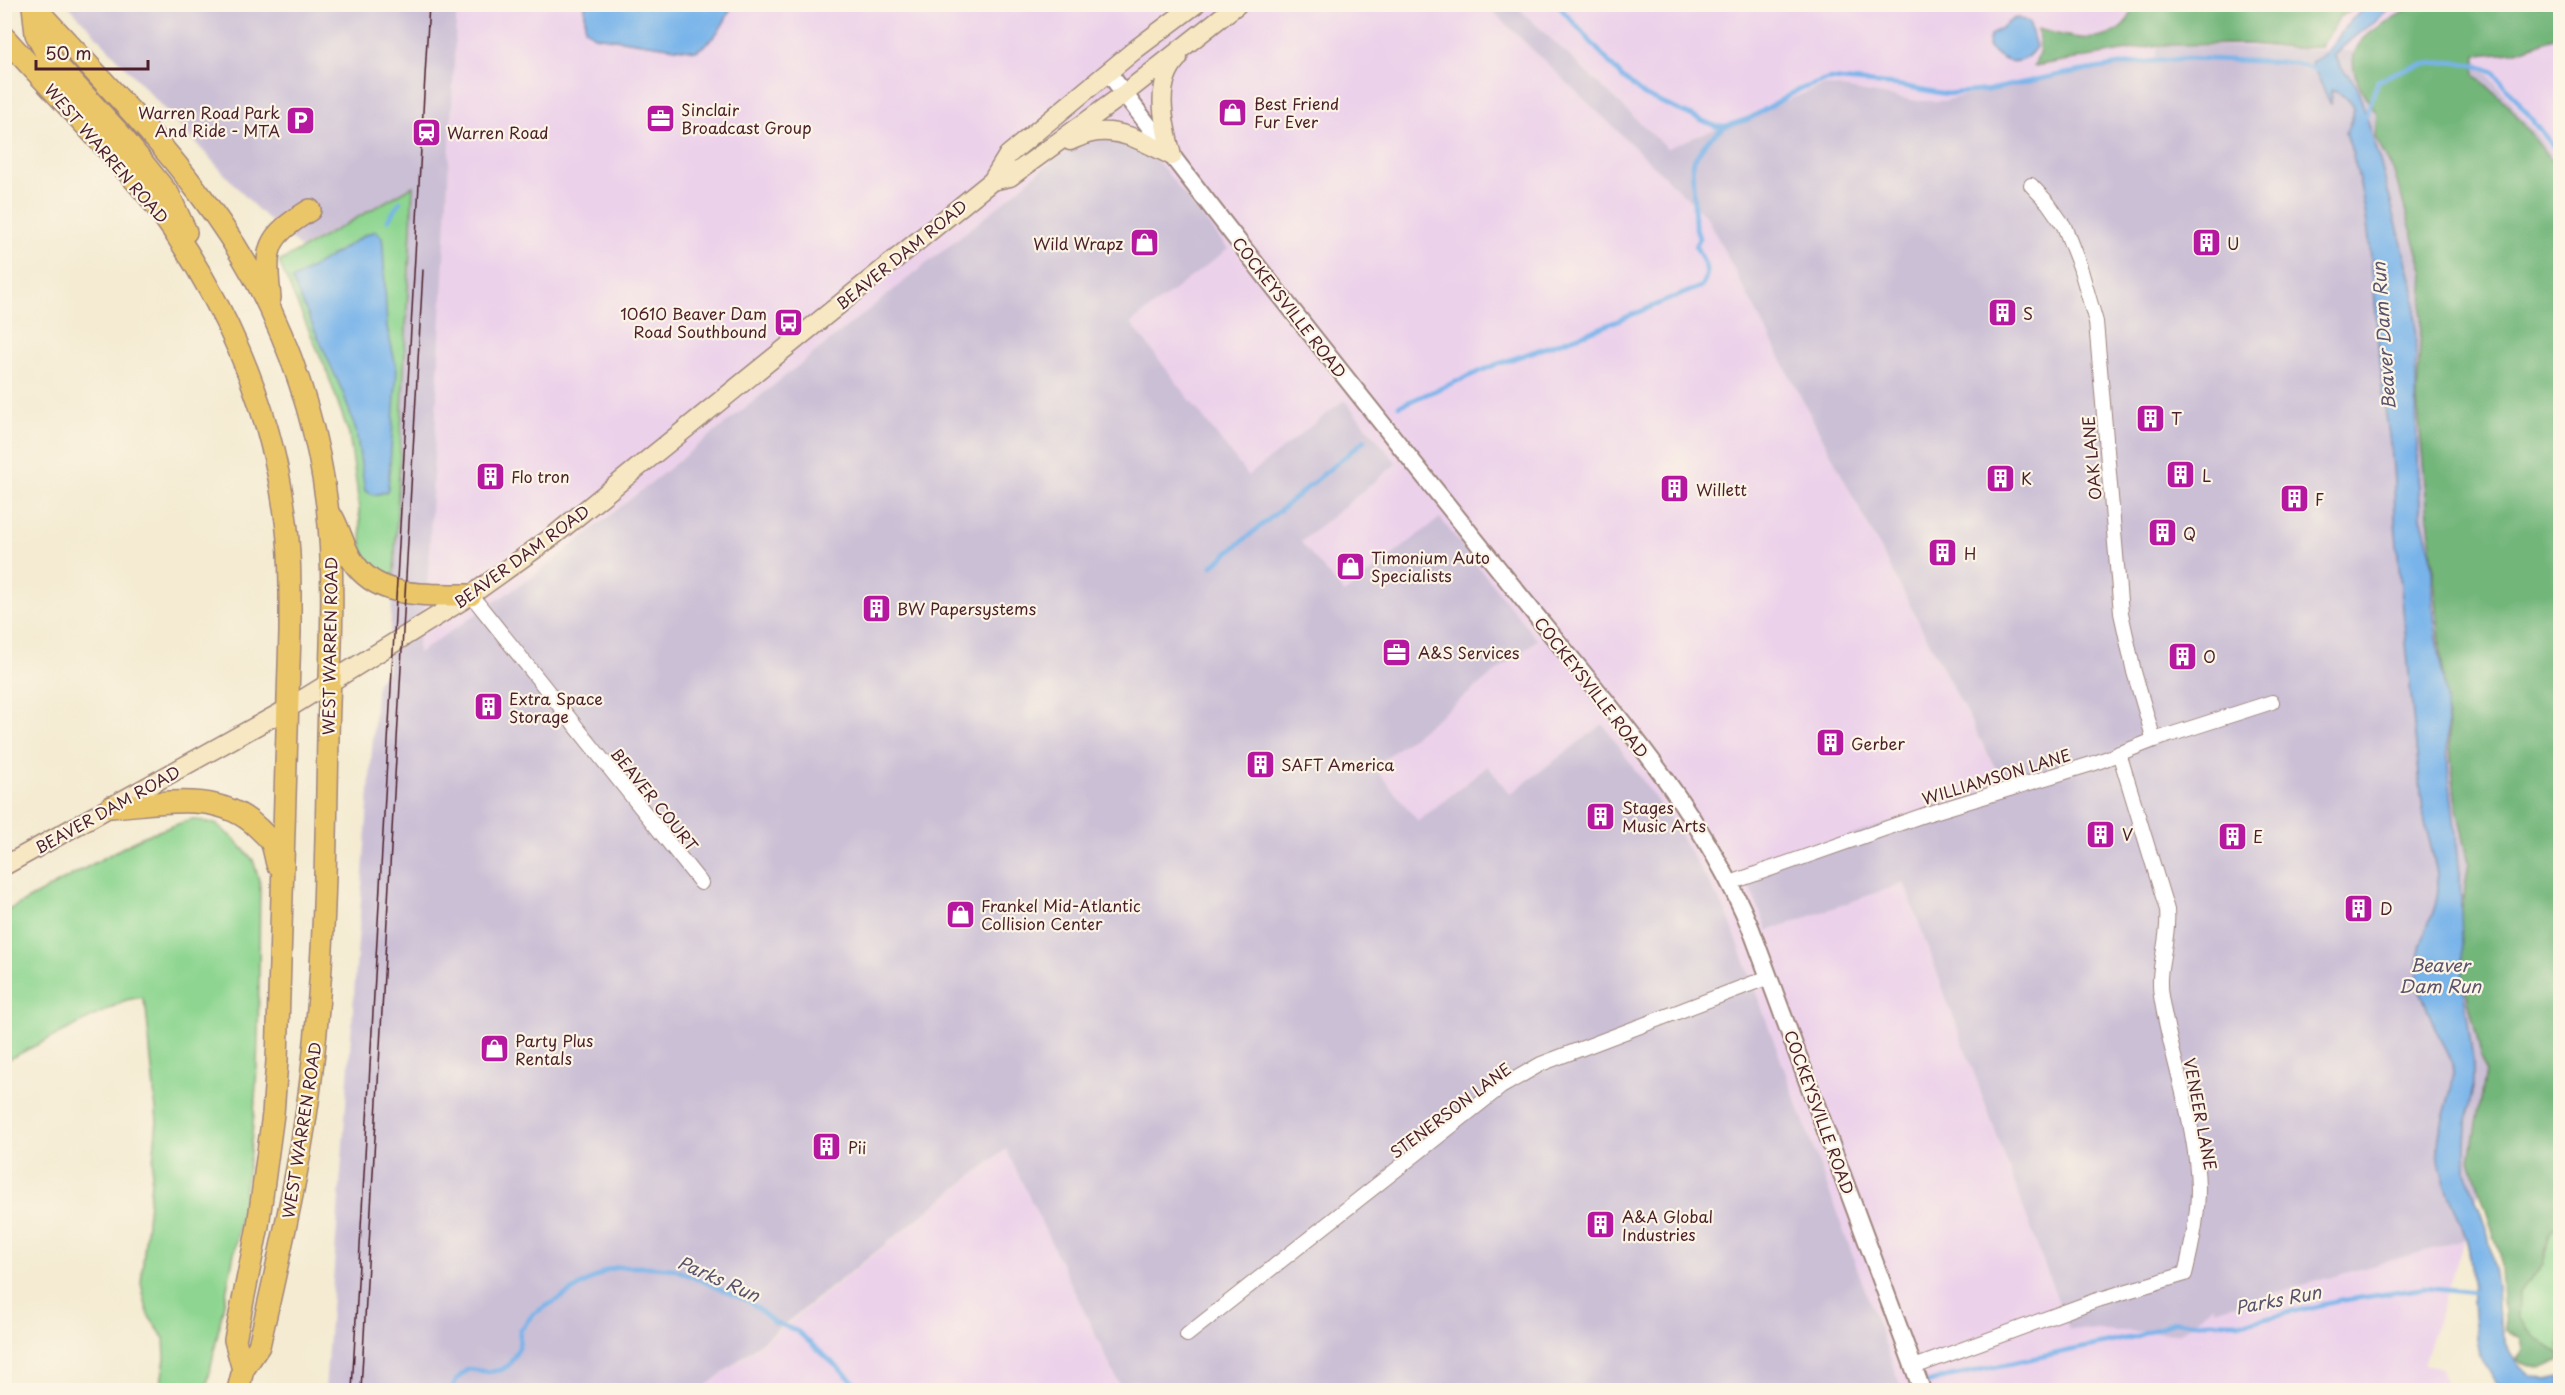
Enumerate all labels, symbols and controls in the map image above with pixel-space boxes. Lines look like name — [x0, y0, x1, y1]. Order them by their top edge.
scale bar — [36, 33, 148, 71]
text: 50 m — [45, 39, 92, 66]
street label: WEST WARREN ROAD — [39, 78, 175, 228]
place label: Best Friend Fur Ever — [1254, 91, 1339, 133]
shop icon: Best Friend Fur Ever — [1217, 96, 1249, 128]
place label: Sinclair Broadcast Group — [681, 97, 812, 139]
place label: Warren Road Park And Ride - MTA — [138, 100, 280, 142]
office icon: Sinclair Broadcast Group — [644, 102, 676, 134]
parking icon: Warren Road Park And Ride - MTA — [285, 105, 317, 137]
station icon: Warren Road — [410, 116, 442, 148]
place label: Warren Road — [447, 120, 549, 144]
street label: BEAVER DAM ROAD — [830, 193, 972, 315]
shop icon: Wild Wrapz — [1128, 227, 1160, 259]
building icon: U — [2190, 227, 2222, 259]
place label: Wild Wrapz — [1033, 231, 1123, 255]
street label: COCKEYSVILLE ROAD — [1227, 231, 1353, 383]
place label: U — [2227, 231, 2239, 255]
water label: Beaver Dam Run — [2364, 260, 2402, 411]
building icon: S — [1986, 297, 2018, 329]
place label: 10610 Beaver Dam Road Southbound — [620, 301, 767, 343]
place label: S — [2023, 301, 2033, 325]
bus stop icon: 10610 Beaver Dam Road Southbound — [772, 306, 804, 338]
building icon: T — [2134, 402, 2166, 434]
place label: T — [2171, 406, 2182, 430]
street label: OAK LANE — [2075, 415, 2107, 501]
building icon: L — [2165, 459, 2197, 491]
building icon: Flo tron — [474, 460, 506, 492]
building icon: K — [1984, 462, 2016, 494]
place label: L — [2202, 463, 2211, 487]
place label: Flo tron — [511, 464, 570, 488]
place label: K — [2021, 466, 2032, 490]
building icon: Willett — [1659, 473, 1691, 505]
place label: Willett — [1696, 477, 1747, 501]
building icon: F — [2278, 483, 2310, 515]
place label: F — [2315, 487, 2324, 511]
street label: BEAVER DAM ROAD — [448, 498, 594, 614]
building icon: Q — [2146, 517, 2178, 549]
place label: Q — [2183, 521, 2196, 545]
building icon: H — [1927, 537, 1959, 569]
place label: H — [1964, 541, 1976, 565]
place label: Timonium Auto Specialists — [1371, 545, 1490, 587]
shop icon: Timonium Auto Specialists — [1334, 550, 1366, 582]
street label: WEST WARREN ROAD — [315, 557, 343, 735]
building icon: BW Papersystems — [860, 592, 892, 624]
place label: BW Papersystems — [897, 596, 1036, 620]
street label: COCKEYSVILLE ROAD — [1529, 611, 1655, 763]
office icon: A&S Services — [1381, 636, 1413, 668]
place label: A&S Services — [1418, 640, 1519, 664]
building icon: O — [2166, 640, 2198, 672]
place label: O — [2203, 644, 2216, 668]
place label: Extra Space Storage — [509, 686, 603, 728]
building icon: Extra Space Storage — [472, 691, 504, 723]
building icon: Gerber — [1814, 727, 1846, 759]
place label: Gerber — [1851, 731, 1905, 755]
street label: BEAVER COURT — [606, 742, 704, 856]
street label: WILLIAMSON LANE — [1919, 742, 2073, 810]
building icon: SAFT America — [1244, 748, 1276, 780]
place label: SAFT America — [1281, 752, 1394, 776]
street label: BEAVER DAM ROAD — [30, 759, 184, 859]
place label: Stages Music Arts — [1622, 795, 1706, 837]
building icon: Stages Music Arts — [1585, 800, 1617, 832]
building icon: V — [2085, 818, 2117, 850]
building icon: E — [2216, 820, 2248, 852]
place label: V — [2122, 822, 2133, 846]
place label: E — [2253, 824, 2263, 848]
building icon: D — [2343, 892, 2375, 924]
place label: Frankel Mid-Atlantic Collision Center — [981, 893, 1141, 935]
place label: D — [2380, 896, 2393, 920]
shop icon: Frankel Mid-Atlantic Collision Center — [944, 898, 976, 930]
water label: Beaver Dam Run — [2399, 951, 2482, 999]
street label: COCKEYSVILLE ROAD — [1779, 1027, 1861, 1197]
place label: Party Plus Rentals — [515, 1028, 593, 1070]
shop icon: Party Plus Rentals — [478, 1033, 510, 1065]
street label: WEST WARREN ROAD — [275, 1040, 327, 1220]
street label: STENERSON LANE — [1384, 1056, 1516, 1164]
street label: VENEER LANE — [2178, 1056, 2224, 1172]
building icon: Pii — [811, 1131, 843, 1163]
place label: Pii — [848, 1135, 866, 1159]
place label: A&A Global Industries — [1622, 1204, 1713, 1246]
building icon: A&A Global Industries — [1585, 1209, 1617, 1241]
water label: Parks Run — [674, 1248, 765, 1309]
water label: Parks Run — [2233, 1277, 2324, 1321]

